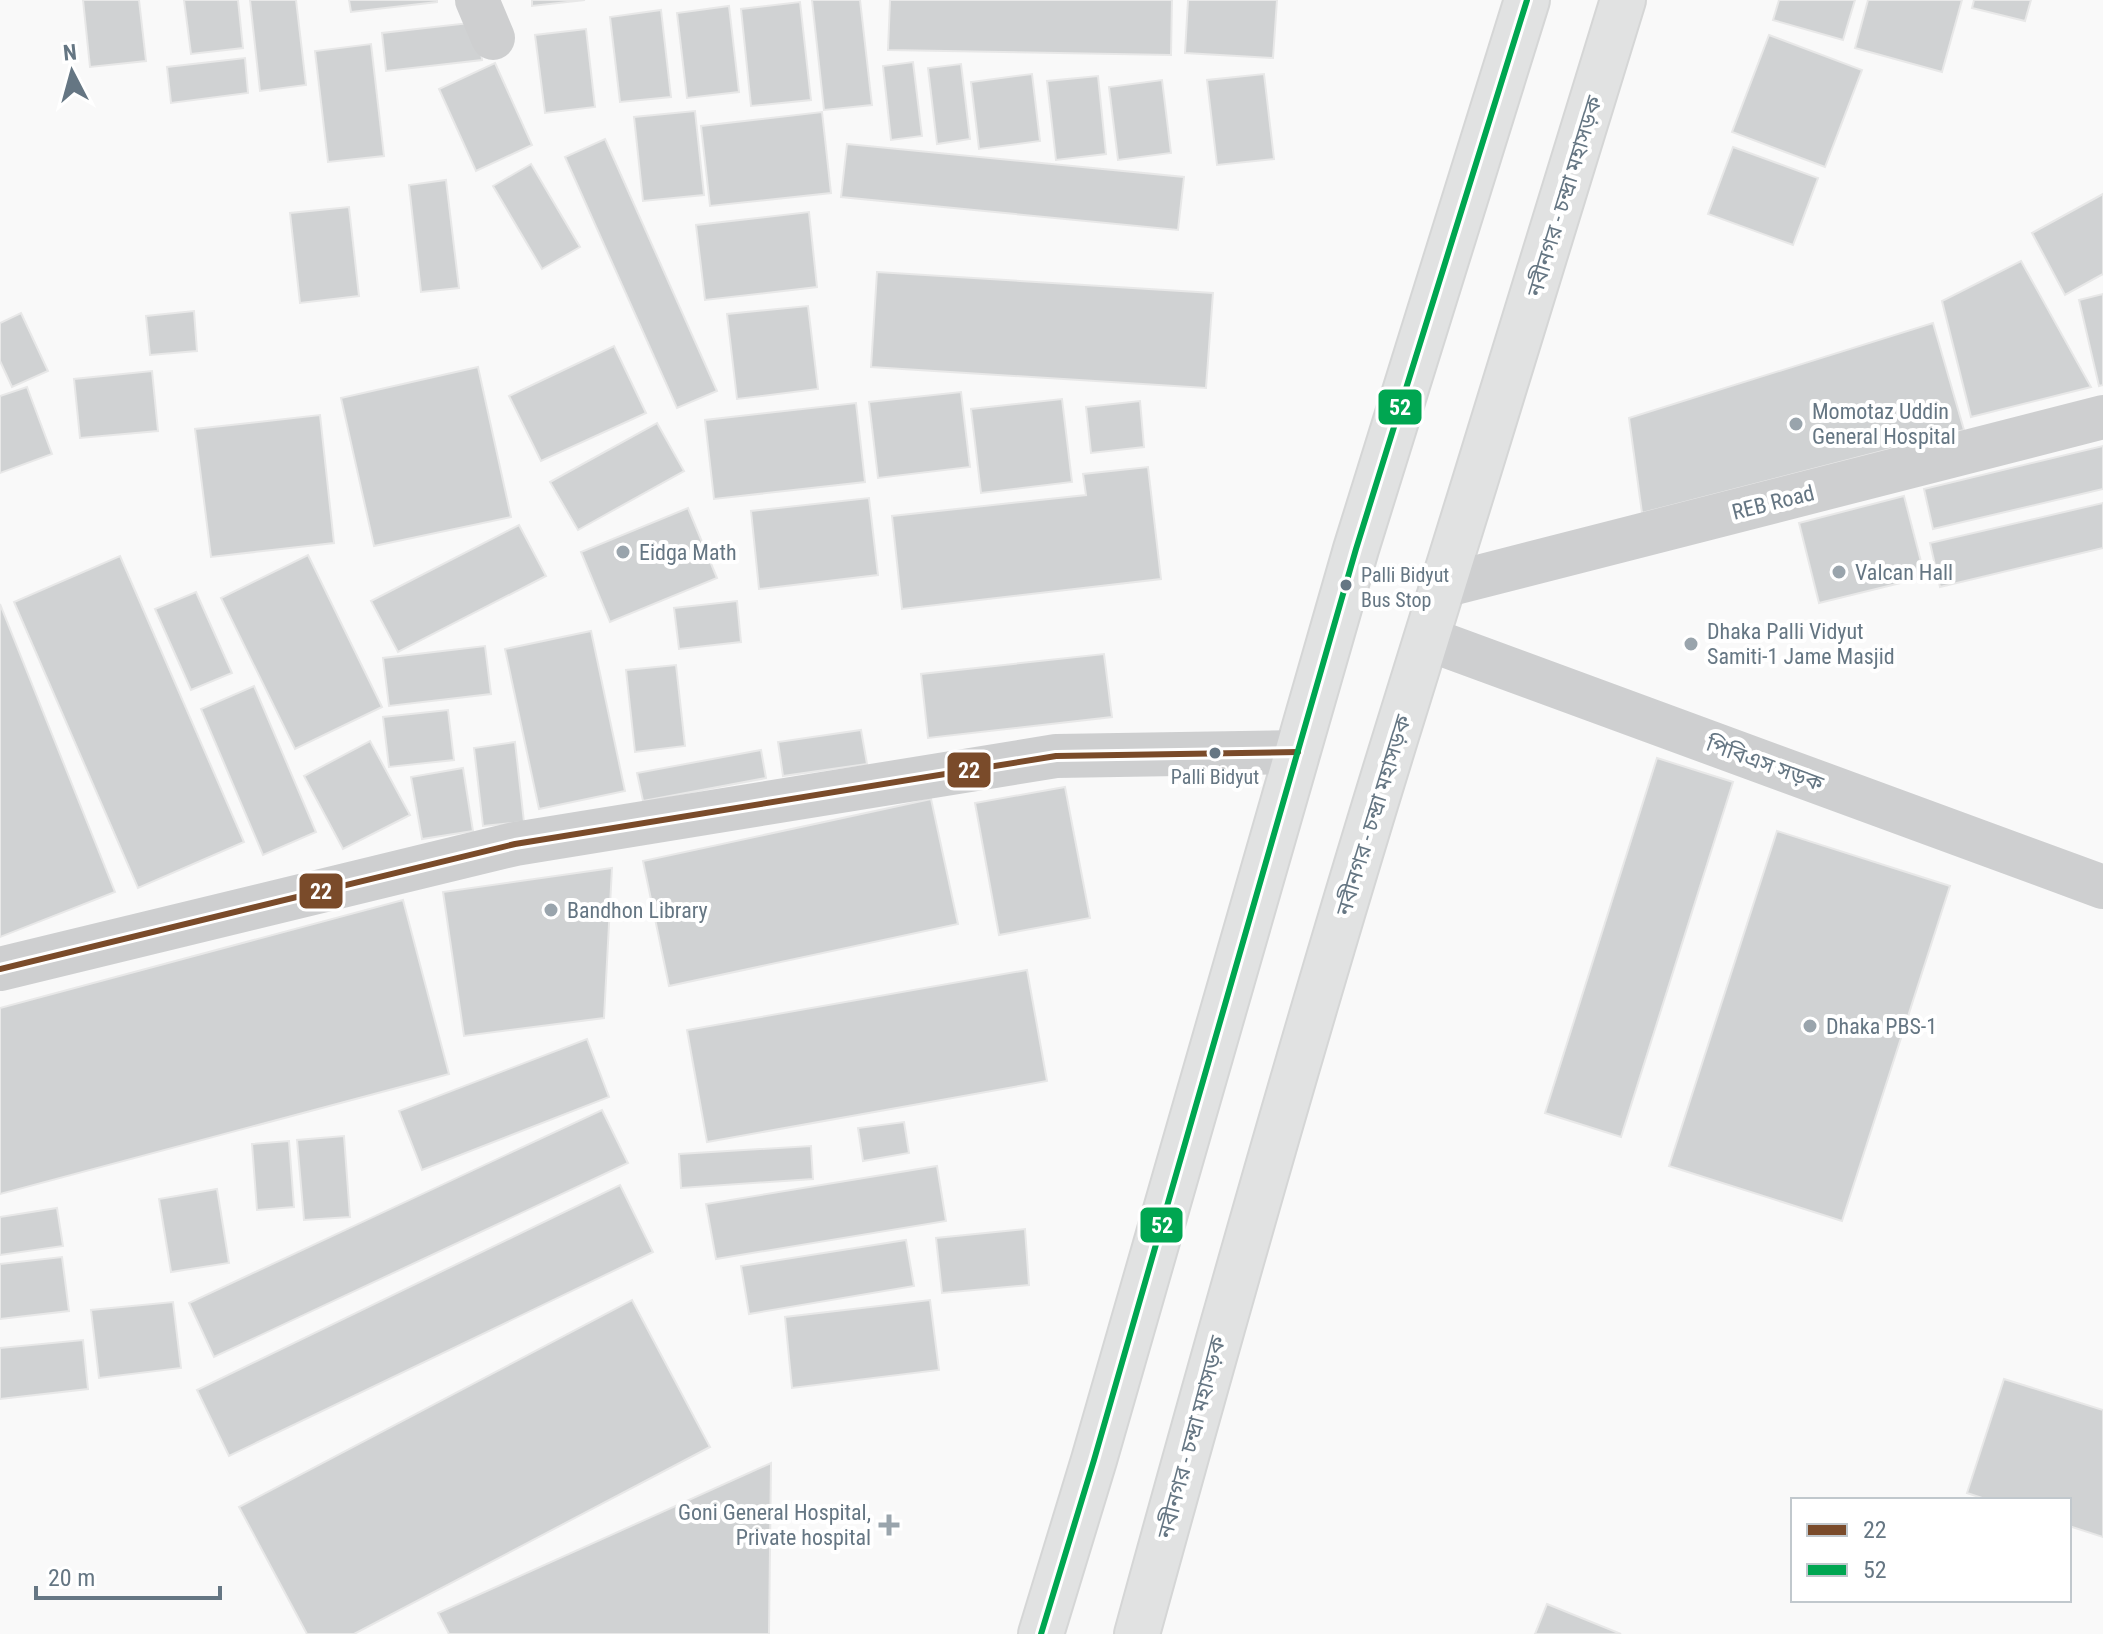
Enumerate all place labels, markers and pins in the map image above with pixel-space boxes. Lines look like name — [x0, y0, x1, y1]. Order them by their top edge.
place label: Momotaz Uddin General Hospital — [1812, 399, 1956, 449]
marker: Momotaz Uddin General Hospital — [1787, 415, 1805, 433]
place label: Eidga Math — [639, 540, 737, 565]
marker: Eidga Math — [614, 543, 632, 561]
place label: Valcan Hall — [1855, 560, 1953, 585]
place label: Palli Bidyut Bus Stop — [1361, 563, 1449, 612]
marker: Valcan Hall — [1830, 563, 1848, 581]
marker: Palli Bidyut Bus Stop — [1338, 577, 1354, 593]
place label: Dhaka Palli Vidyut Samiti-1 Jame Masjid — [1707, 619, 1895, 669]
marker: Dhaka Palli Vidyut Samiti-1 Jame Masjid — [1682, 635, 1700, 653]
marker: Palli Bidyut — [1207, 745, 1223, 761]
place label: Palli Bidyut — [1171, 765, 1259, 789]
place label: Bandhon Library — [567, 898, 708, 923]
marker: Bandhon Library — [542, 901, 560, 919]
place label: Dhaka PBS-1 — [1826, 1014, 1937, 1039]
marker: Dhaka PBS-1 — [1801, 1017, 1819, 1035]
place label: Goni General Hospital, Private hospital — [678, 1500, 871, 1550]
marker: Goni General Hospital, Private hospital — [878, 1514, 900, 1536]

